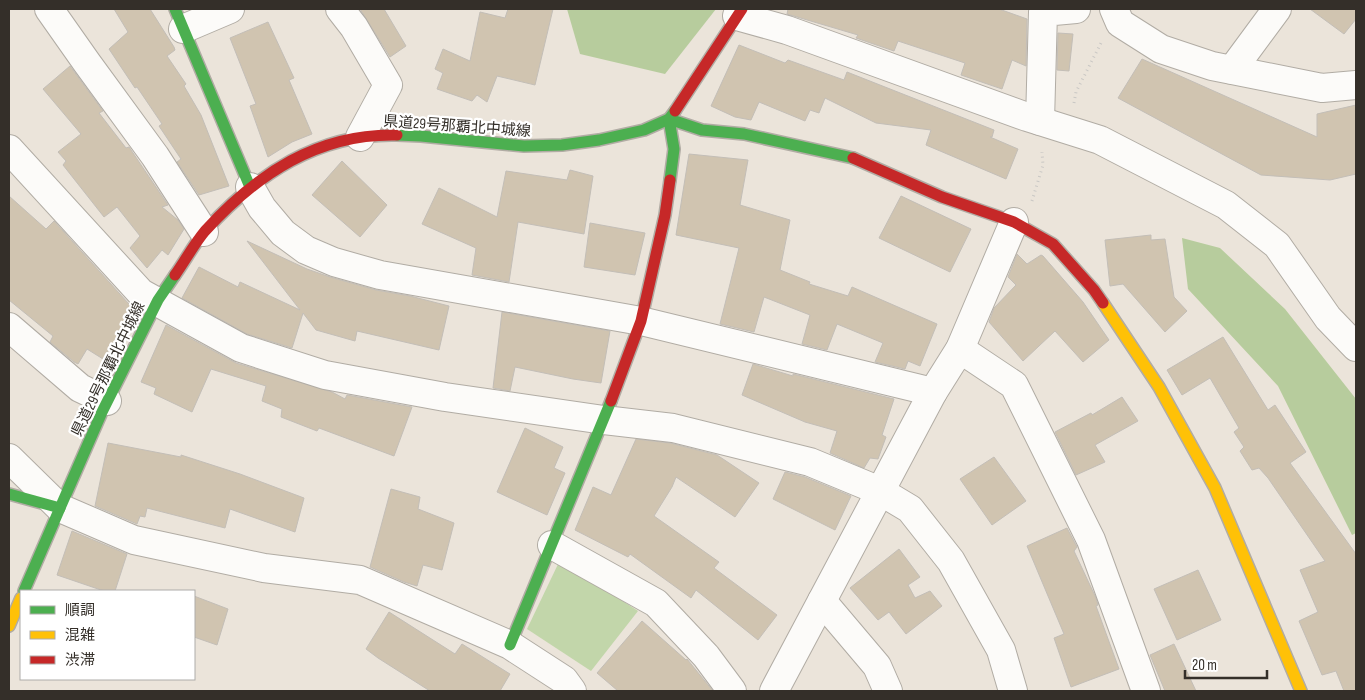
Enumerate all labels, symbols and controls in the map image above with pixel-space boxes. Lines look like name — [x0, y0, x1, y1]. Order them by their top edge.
street label: 県道29号那覇北中城線 — [383, 112, 531, 141]
street label: 県道29号那覇北中城線 — [68, 299, 149, 440]
legend — [20, 590, 195, 680]
text: 順調 — [65, 601, 95, 620]
text: 混雑 — [65, 626, 95, 645]
scale bar — [1185, 648, 1268, 680]
text: 渋滞 — [65, 651, 95, 670]
text: 20 m — [1192, 656, 1217, 675]

